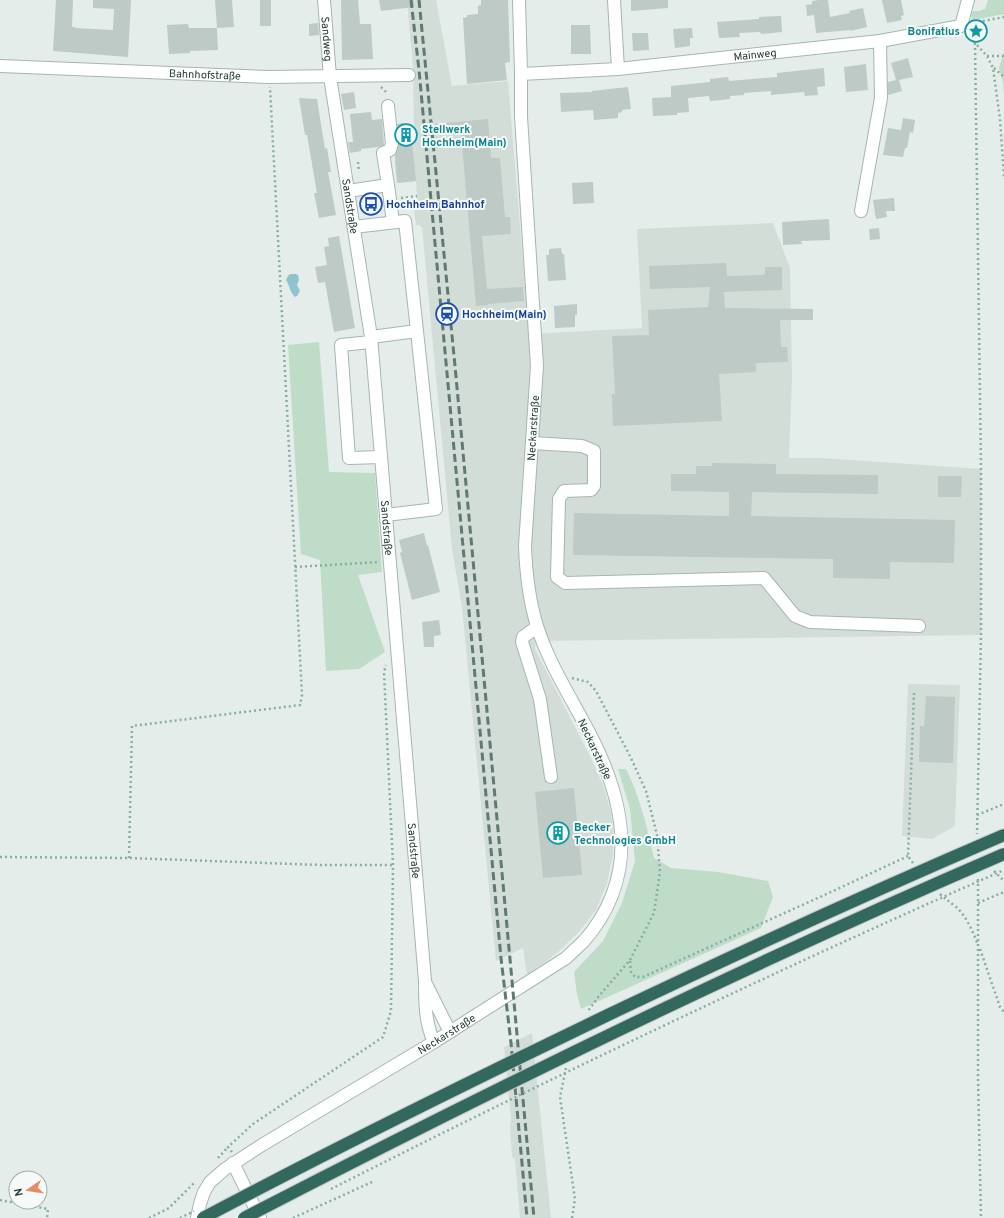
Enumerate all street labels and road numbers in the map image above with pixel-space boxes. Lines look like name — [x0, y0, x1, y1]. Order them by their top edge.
street label: Sandweg — [317, 16, 335, 62]
street label: Mainweg — [733, 46, 777, 65]
street label: Bahnhofstraße — [168, 67, 241, 84]
street label: Sandstraße — [338, 178, 361, 235]
street label: Neckarstraße — [525, 395, 543, 461]
street label: Sandstraße — [377, 500, 395, 556]
street label: Neckarstraße — [574, 717, 614, 782]
street label: Sandstraße — [404, 822, 422, 879]
street label: Neckarstraße — [416, 1011, 479, 1058]

